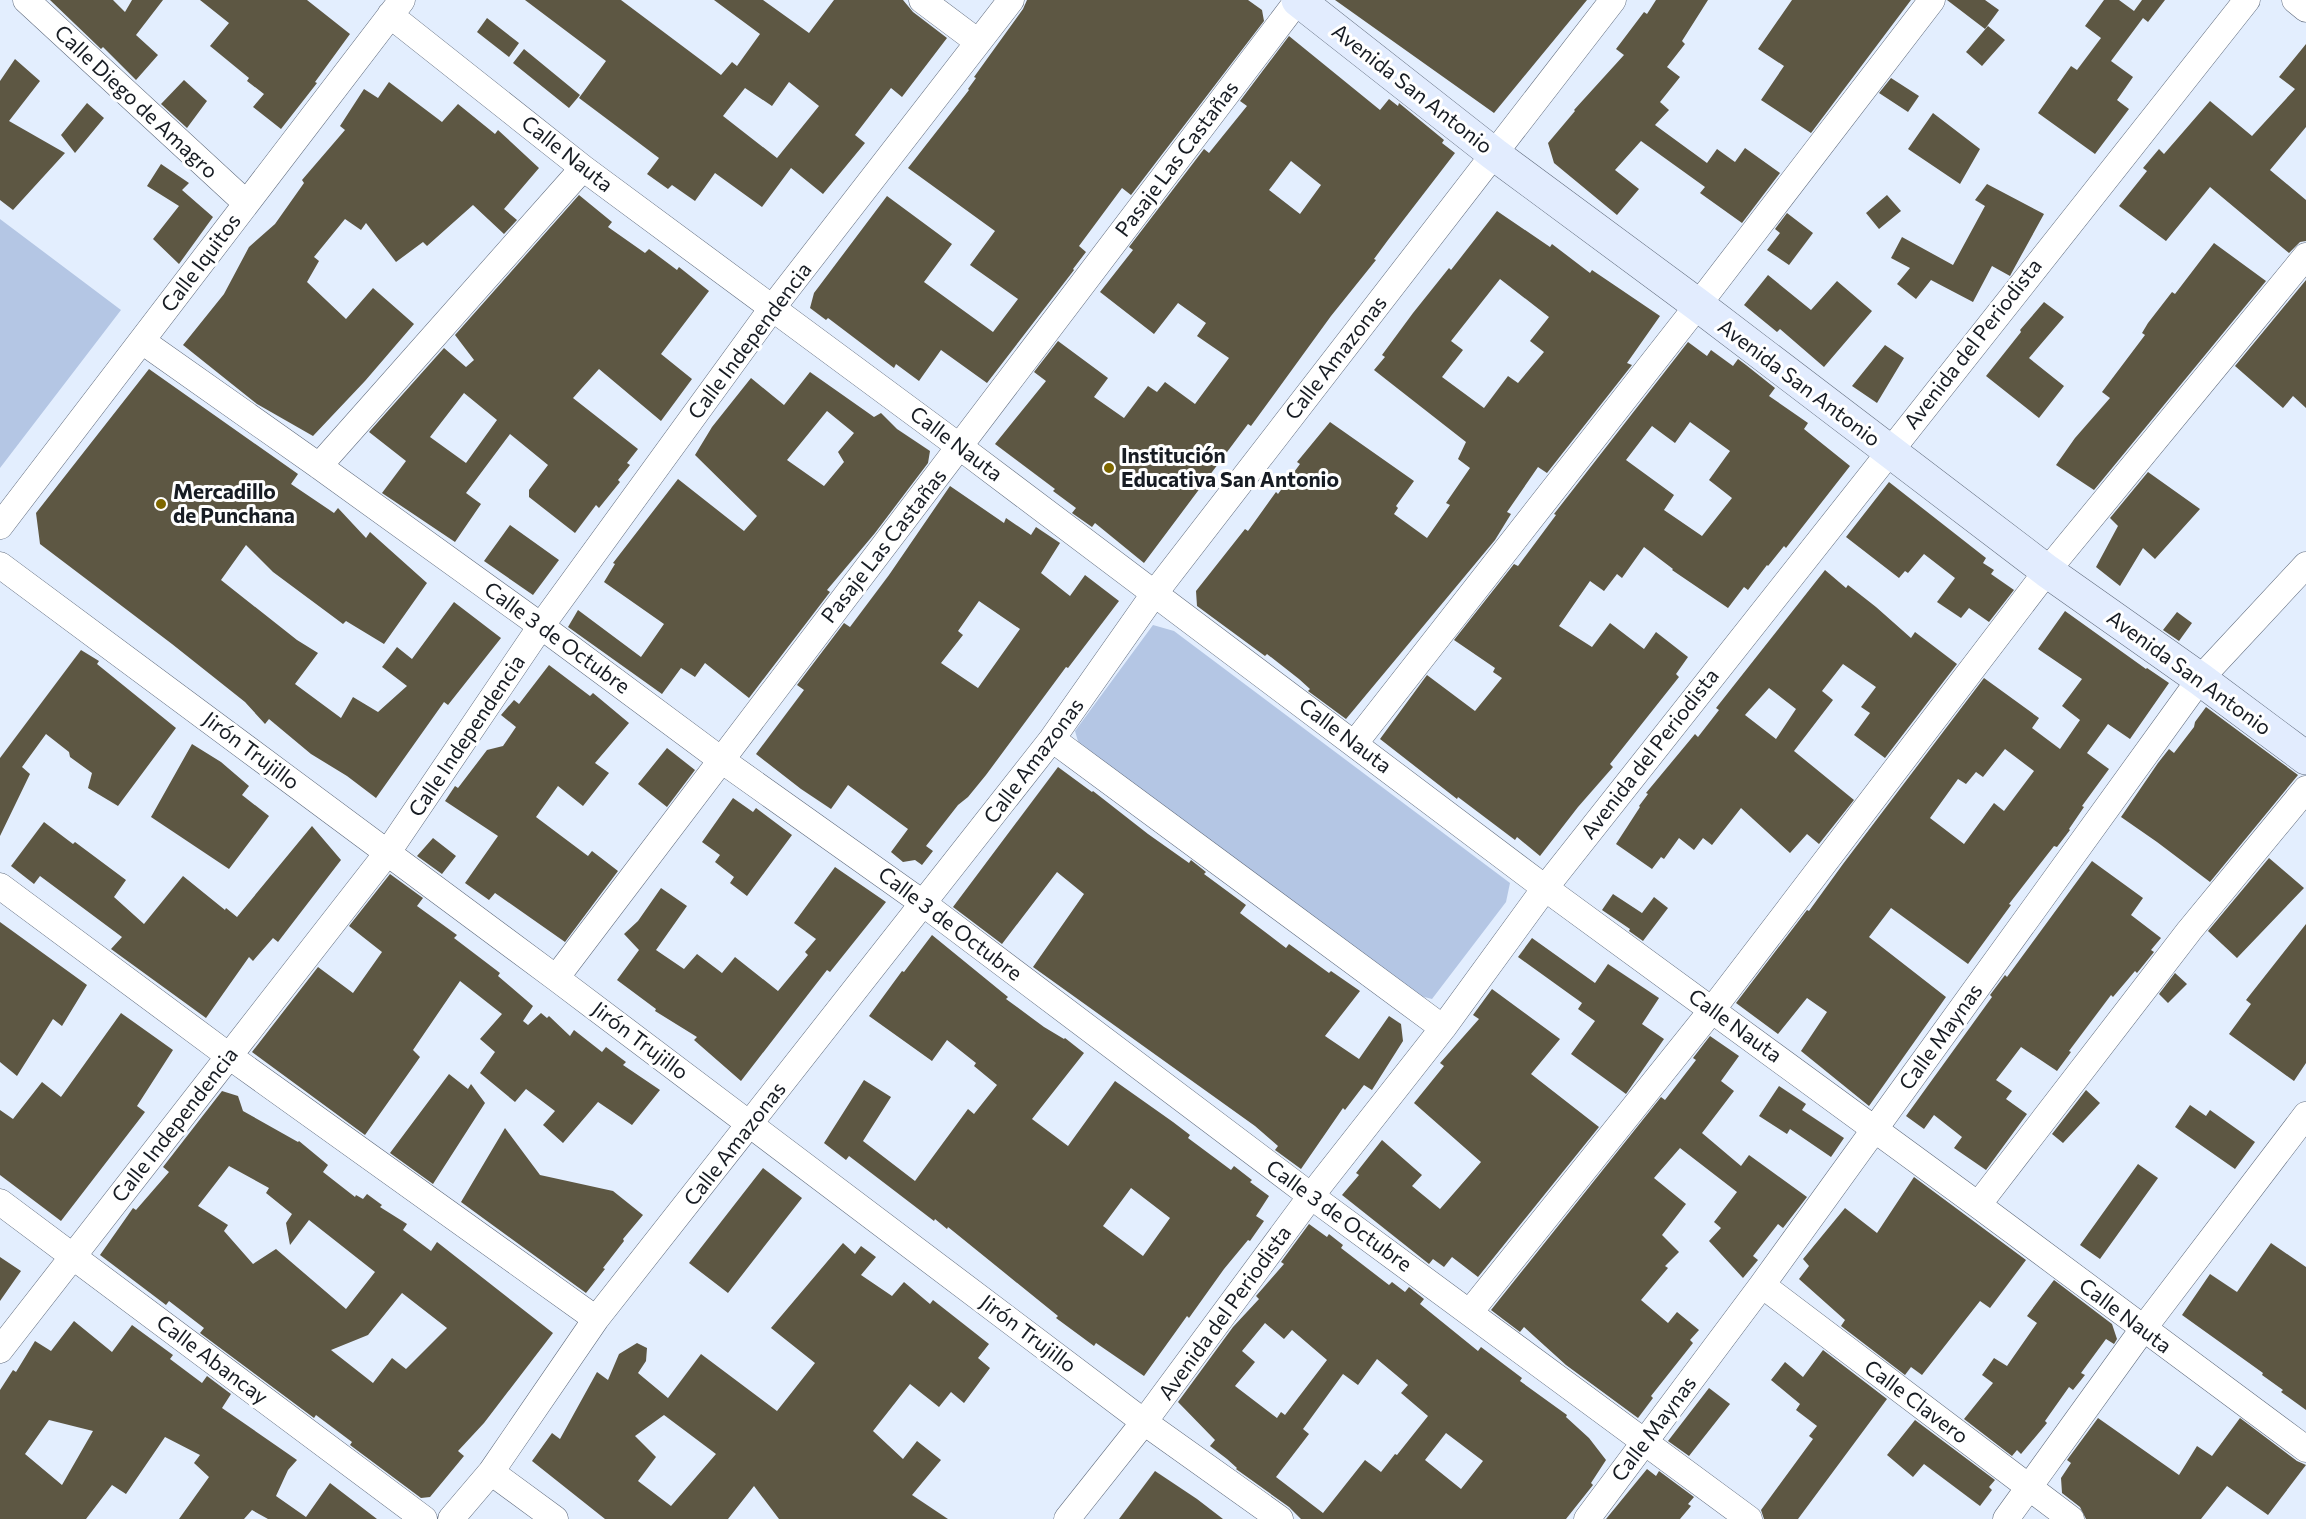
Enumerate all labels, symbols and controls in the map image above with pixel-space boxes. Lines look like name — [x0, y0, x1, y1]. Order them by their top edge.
street label: Avenida San Antonio — [1328, 17, 1498, 158]
street label: Calle Diego de Amagro — [50, 19, 224, 183]
street label: Pasaje Las Castañas — [1109, 75, 1243, 241]
street label: Calle Nauta — [517, 109, 619, 196]
street label: Calle Iquitos — [155, 208, 245, 316]
street label: Avenida del Periodista — [1898, 253, 2046, 433]
street label: Calle Independencia — [682, 257, 816, 423]
street label: Calle Amazonas — [1279, 290, 1391, 424]
street label: Avenida San Antonio — [1714, 313, 1886, 451]
street label: Calle Nauta — [906, 400, 1008, 486]
place label: Institución Educativa San Antonio — [1121, 442, 1339, 491]
marker: Institución Educativa San Antonio — [1102, 461, 1116, 475]
street label: Pasaje Las Castañas — [815, 463, 951, 627]
place label: Mercadillo de Punchana — [173, 478, 295, 527]
marker: Mercadillo de Punchana — [154, 497, 168, 511]
street label: Calle 3 de Octubre — [480, 576, 636, 698]
street label: Avenida San Antonio — [2103, 604, 2277, 740]
street label: Calle Independencia — [402, 650, 529, 821]
street label: Avenida del Periodista — [1575, 663, 1723, 843]
street label: Calle Amazonas — [978, 692, 1088, 828]
street label: Calle Nauta — [1295, 692, 1397, 778]
street label: Jirón Trujillo — [199, 706, 305, 794]
street label: Calle 3 de Octubre — [874, 861, 1028, 985]
street label: Calle Maynas — [1893, 978, 1987, 1094]
street label: Calle Nauta — [1684, 983, 1787, 1067]
street label: Jirón Trujillo — [588, 996, 694, 1084]
street label: Calle Independencia — [106, 1042, 242, 1207]
street label: Calle Amazonas — [678, 1076, 790, 1210]
street label: Calle 3 de Octubre — [1262, 1154, 1418, 1276]
street label: Avenida del Periodista — [1152, 1220, 1295, 1404]
street label: Calle Nauta — [2075, 1272, 2177, 1358]
street label: Jirón Trujillo — [976, 1289, 1082, 1377]
street label: Calle Abancay — [152, 1309, 274, 1409]
street label: Calle Clavero — [1860, 1354, 1974, 1448]
street label: Calle Maynas — [1605, 1371, 1700, 1486]

